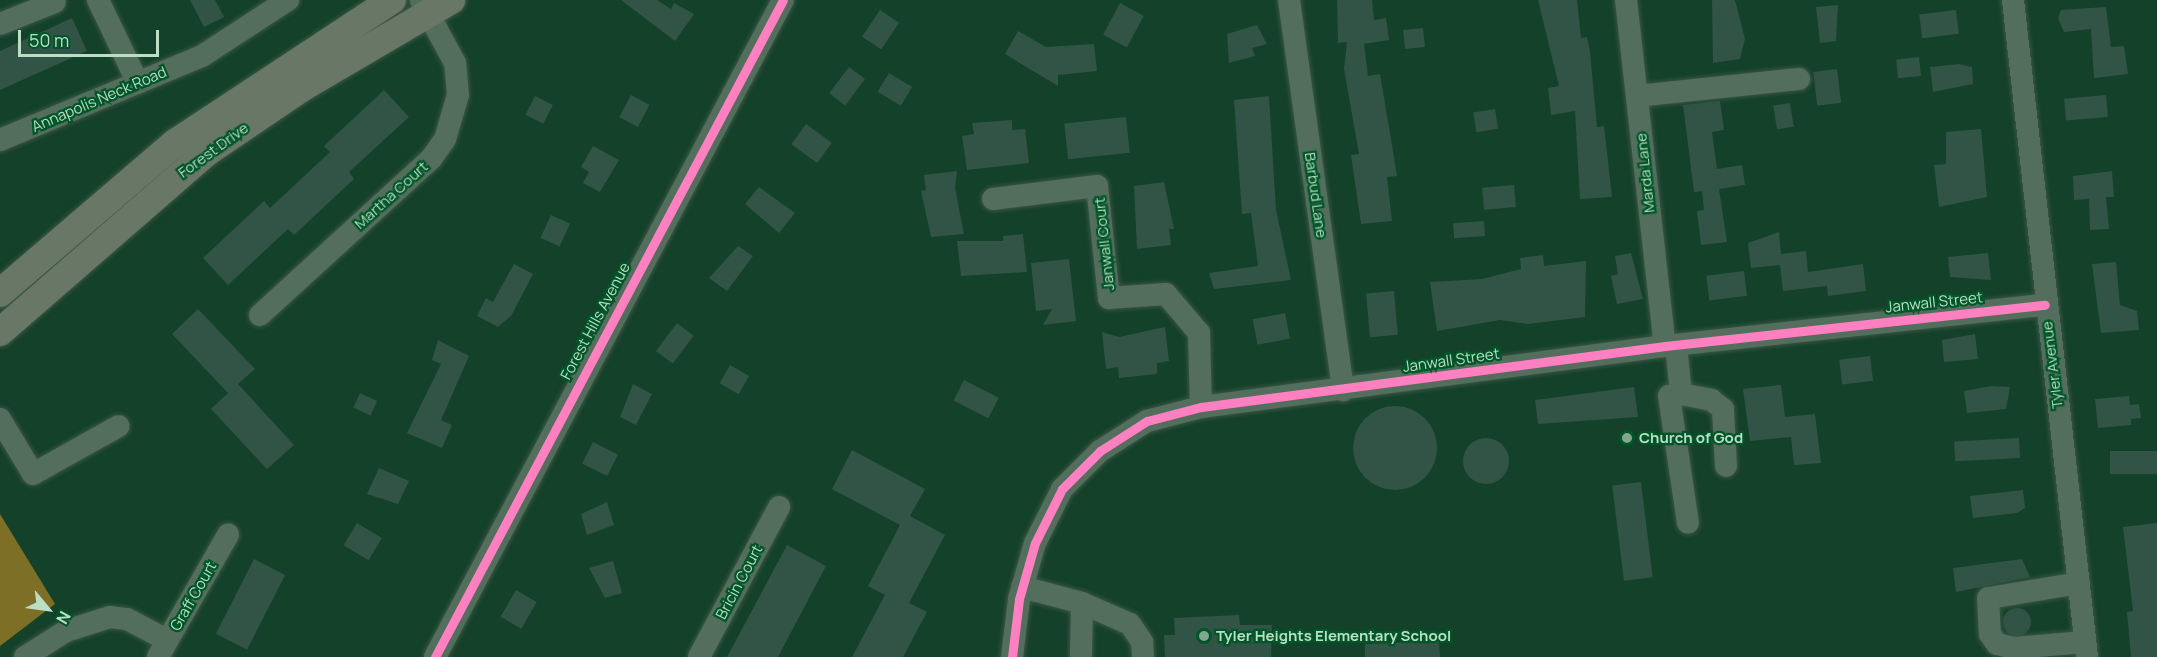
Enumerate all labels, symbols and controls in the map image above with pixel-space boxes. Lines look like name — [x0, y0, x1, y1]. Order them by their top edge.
scale bar — [21, 18, 162, 56]
text: 50 m — [29, 28, 69, 52]
street label: Annapolis Neck Road — [29, 62, 169, 136]
street label: Forest Drive — [174, 119, 252, 181]
street label: Marda Lane — [1632, 132, 1658, 214]
street label: Barbud Lane — [1301, 151, 1331, 239]
street label: Martha Court — [351, 157, 431, 233]
street label: Janwall Court — [1090, 197, 1118, 291]
street label: Forest Hills Avenue — [557, 259, 633, 383]
street label: Janwall Street — [1885, 288, 1983, 316]
street label: Tyler Avenue — [2038, 320, 2066, 410]
street label: Janwall Street — [1401, 344, 1501, 376]
place label: Church of God — [1639, 429, 1743, 447]
marker: Church of God — [1620, 431, 1634, 445]
street label: Bricin Court — [712, 542, 766, 622]
street label: Graff Court — [166, 558, 220, 634]
north arrow — [18, 579, 78, 639]
text: N — [51, 607, 76, 628]
place label: Tyler Heights Elementary School — [1216, 627, 1451, 645]
marker: Tyler Heights Elementary School — [1197, 629, 1211, 643]

